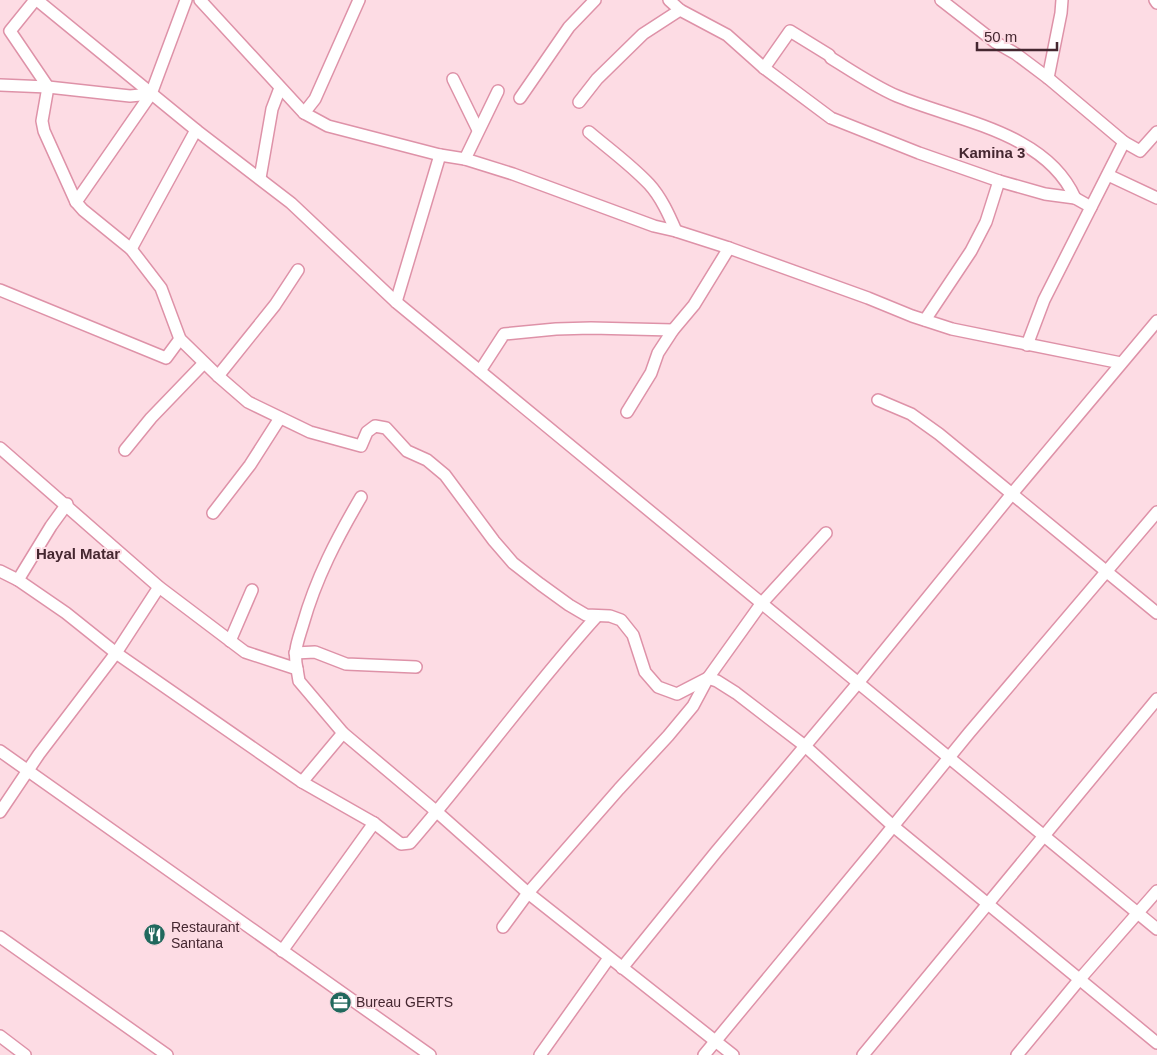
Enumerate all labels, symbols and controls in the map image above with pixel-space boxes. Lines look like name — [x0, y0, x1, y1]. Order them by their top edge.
scale bar — [977, 20, 1057, 52]
text: 50 m — [984, 28, 1017, 45]
district label: Kamina 3 — [959, 144, 1025, 161]
district label: Hayal Matar — [36, 545, 120, 562]
place label: Restaurant Santana — [171, 919, 240, 951]
restaurant icon: Restaurant Santana — [143, 923, 167, 947]
office icon: Bureau GERTS — [328, 990, 352, 1014]
place label: Bureau GERTS — [356, 994, 453, 1010]

